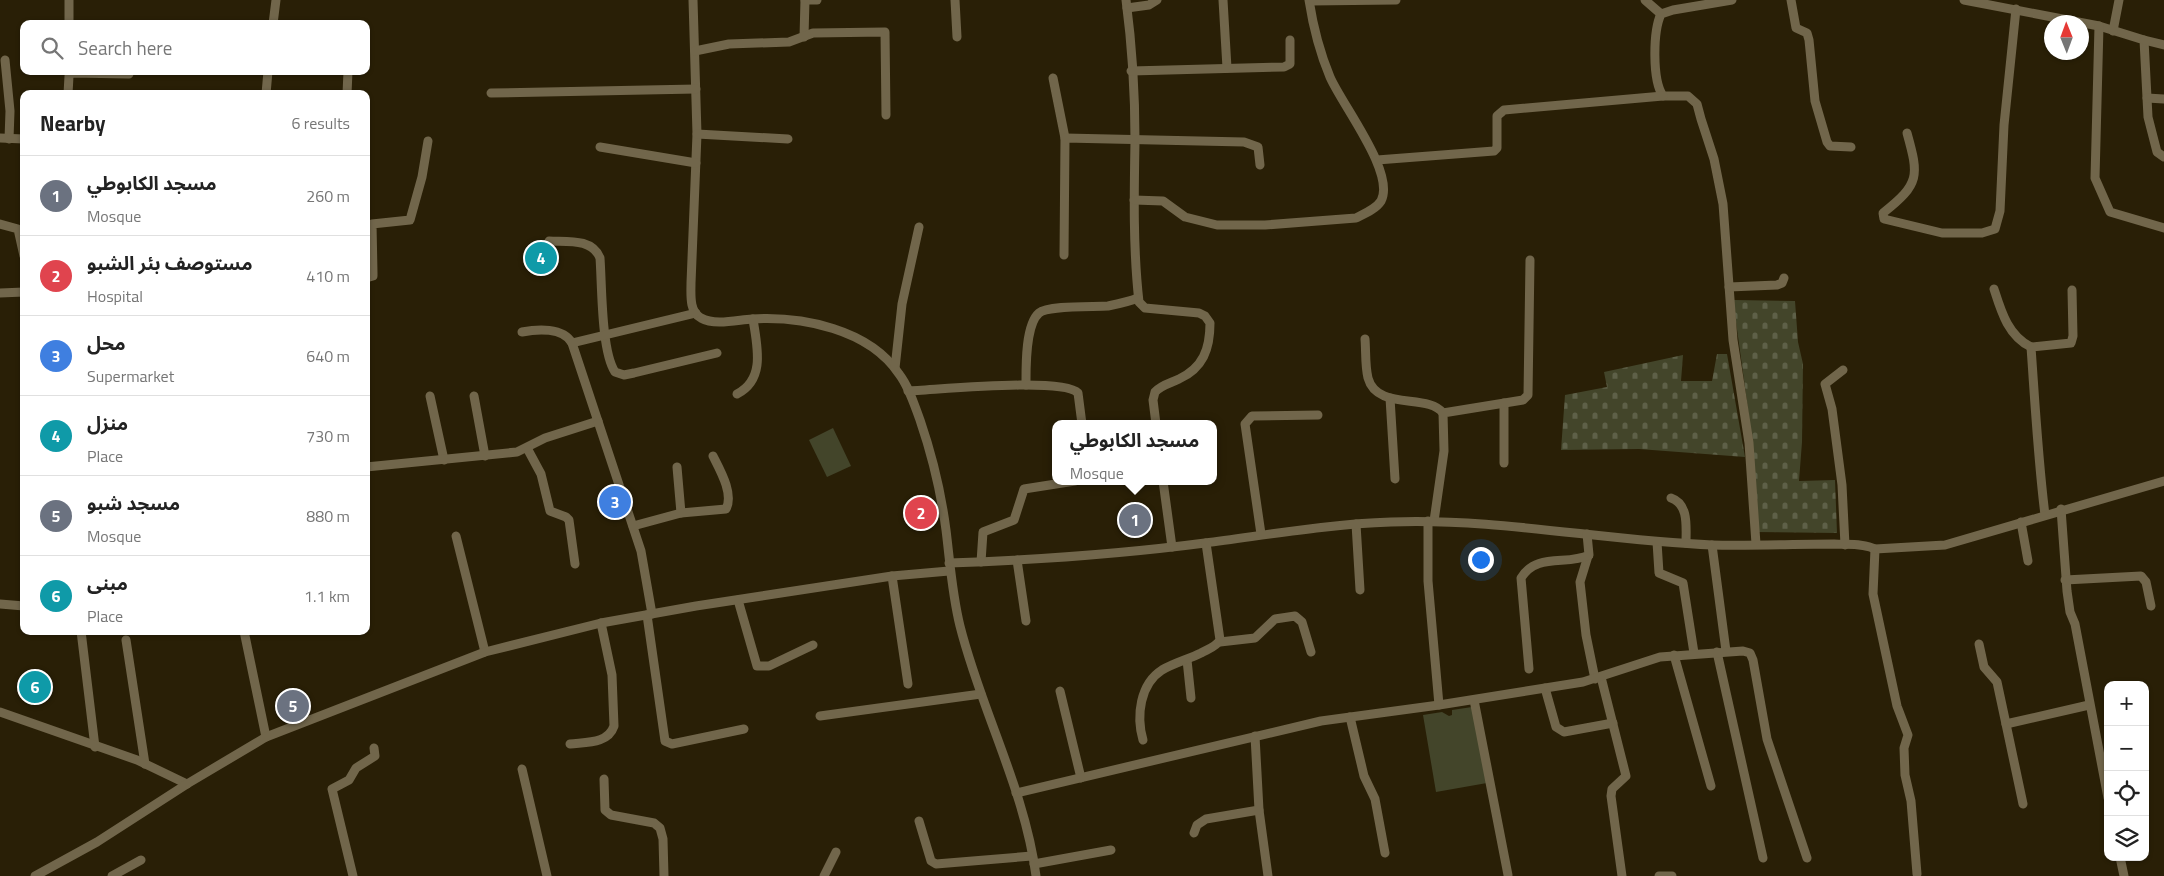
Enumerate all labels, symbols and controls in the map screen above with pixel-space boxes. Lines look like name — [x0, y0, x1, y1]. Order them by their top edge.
north arrow — [2044, 15, 2089, 60]
search box — [20, 20, 370, 75]
text: Search here — [78, 33, 172, 62]
icon: search — [38, 34, 66, 62]
text: Nearby — [40, 107, 105, 139]
text: 6 results — [291, 111, 350, 135]
text: مسجد الكابوطي — [87, 168, 217, 197]
text: 1 — [52, 184, 60, 208]
text: 260 m — [306, 184, 350, 208]
text: Mosque — [87, 204, 141, 228]
pin: 4 — [525, 239, 557, 277]
text: مستوصف بئر الشبو — [87, 248, 253, 277]
text: 2 — [52, 264, 60, 288]
text: 410 m — [306, 264, 350, 288]
text: Hospital — [87, 284, 143, 308]
text: محل — [87, 328, 126, 357]
text: 3 — [52, 344, 60, 368]
text: 640 m — [306, 344, 350, 368]
text: Supermarket — [87, 364, 174, 388]
text: منزل — [87, 408, 128, 437]
popup — [1052, 420, 1217, 485]
text: 4 — [52, 424, 60, 448]
text: 730 m — [306, 424, 350, 448]
text: مسجد الكابوطي — [1070, 425, 1199, 454]
text: Place — [87, 444, 123, 468]
text: Mosque — [1070, 461, 1124, 485]
pin: 3 — [599, 483, 631, 521]
text: مسجد شبو — [87, 488, 180, 517]
pin: 2 — [905, 494, 937, 532]
pin: 1 — [1119, 501, 1151, 539]
text: 5 — [52, 504, 60, 528]
text: 880 m — [306, 504, 350, 528]
text: Mosque — [87, 524, 141, 548]
your location — [1468, 547, 1494, 573]
text: مبنى — [87, 568, 128, 597]
text: 6 — [52, 584, 60, 608]
text: 1.1 km — [304, 584, 350, 608]
text: Place — [87, 604, 123, 628]
pin: 6 — [19, 668, 51, 706]
map controls — [2104, 681, 2149, 861]
button: + — [2104, 681, 2149, 726]
pin: 5 — [277, 687, 309, 725]
button: − — [2104, 726, 2149, 771]
button: locate — [2104, 771, 2149, 816]
button: layers — [2104, 816, 2149, 861]

